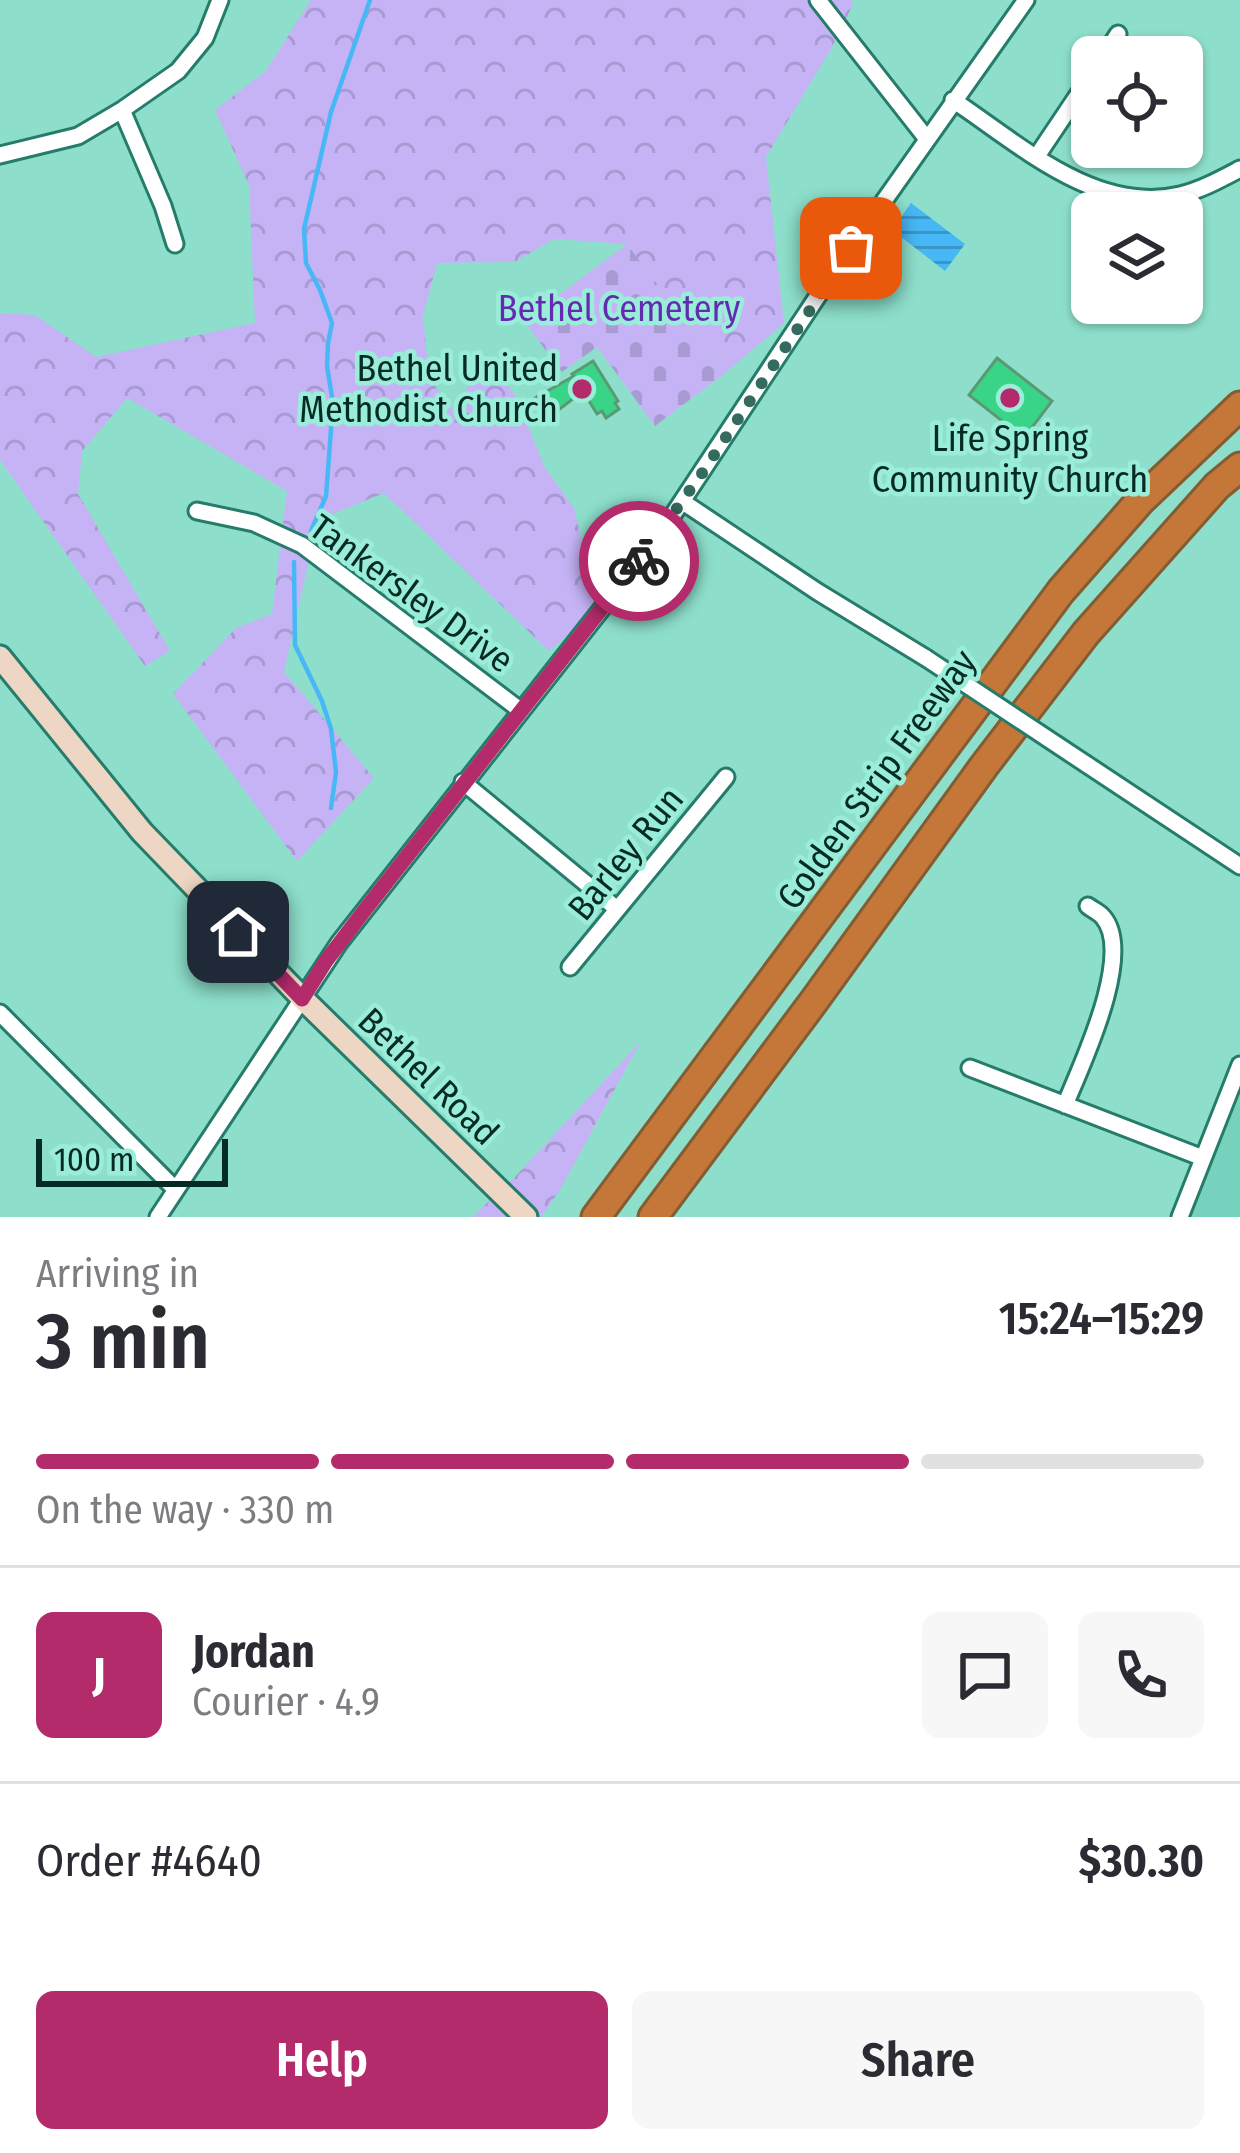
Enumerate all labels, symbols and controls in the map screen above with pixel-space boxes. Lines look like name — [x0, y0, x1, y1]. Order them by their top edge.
map controls — [1071, 36, 1203, 324]
button: locate — [1071, 36, 1203, 168]
button: layers — [1071, 192, 1203, 324]
pin — [800, 197, 902, 299]
icon: bag — [818, 215, 884, 281]
park label: Bethel Cemetery — [498, 287, 740, 331]
place label: Bethel United Methodist Church — [299, 347, 558, 432]
marker: Bethel United Methodist Church — [569, 376, 595, 402]
marker: Life Spring Community Church — [997, 385, 1023, 411]
place label: Life Spring Community Church — [872, 417, 1148, 502]
courier — [579, 501, 699, 621]
street label: Tankersley Drive — [301, 505, 522, 682]
icon: bike — [606, 528, 672, 594]
street label: Golden Strip Freeway — [768, 641, 986, 918]
street label: Barley Run — [559, 778, 693, 929]
pin — [187, 881, 289, 983]
icon: home — [205, 899, 271, 965]
street label: Bethel Road — [349, 999, 508, 1155]
scale bar — [36, 1133, 228, 1186]
text: 100 m — [54, 1140, 134, 1180]
text: Arriving in — [36, 1251, 199, 1297]
text: 15:24–15:29 — [999, 1292, 1204, 1346]
text: 3 min — [36, 1295, 210, 1389]
text: On the way · 330 m — [36, 1487, 334, 1533]
button: chat — [922, 1612, 1048, 1738]
button: phone — [1078, 1612, 1204, 1738]
text: Jordan — [192, 1625, 315, 1679]
text: J — [92, 1648, 106, 1702]
text: Courier · 4.9 — [192, 1679, 380, 1725]
text: Order #4640 — [36, 1834, 262, 1888]
text: $30.30 — [1079, 1834, 1204, 1888]
button: Help — [36, 1991, 608, 2129]
button: Share — [632, 1991, 1204, 2129]

